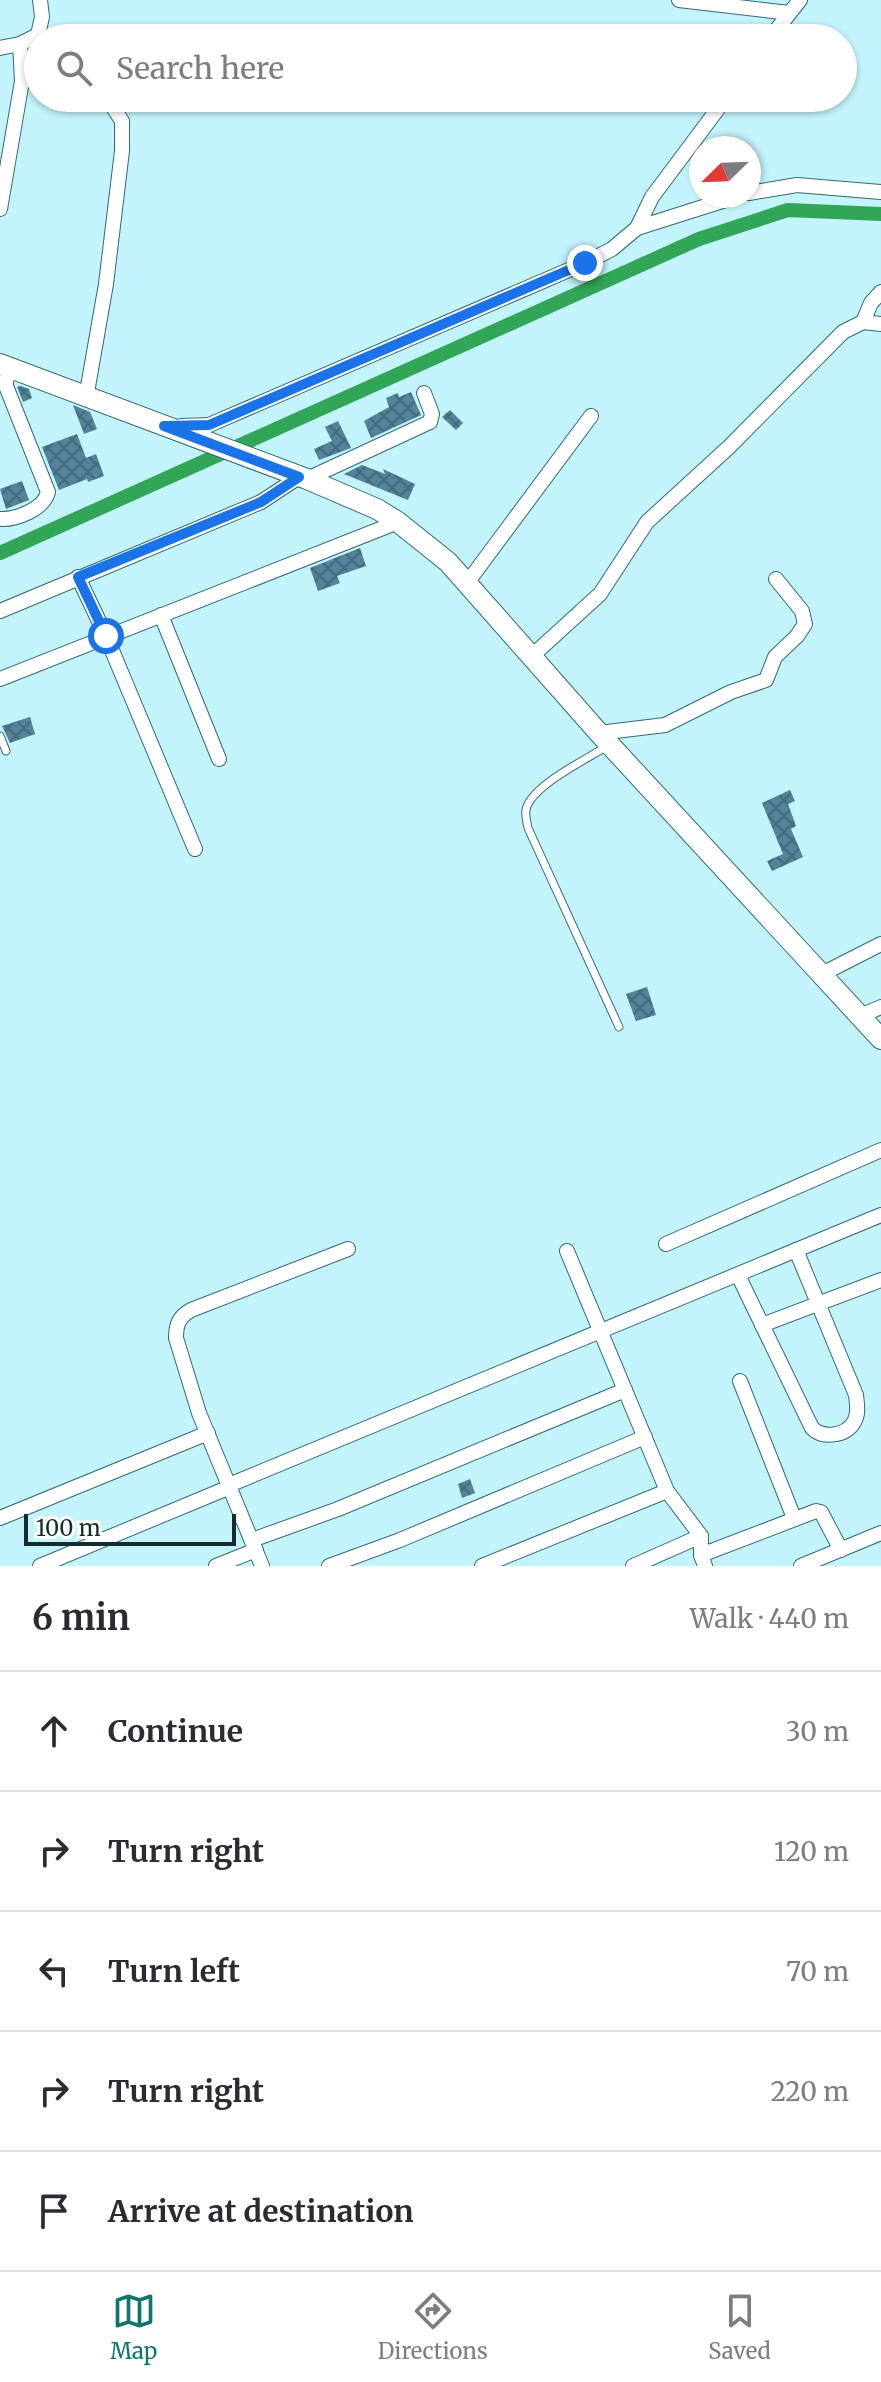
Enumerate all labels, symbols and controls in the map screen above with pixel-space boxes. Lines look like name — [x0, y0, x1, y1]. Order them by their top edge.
search box — [24, 24, 857, 112]
icon: search — [52, 46, 96, 90]
text: Search here — [116, 49, 284, 87]
north arrow — [689, 136, 761, 208]
route end — [567, 245, 603, 281]
route start — [88, 618, 124, 654]
scale bar — [24, 1510, 236, 1546]
text: 100 m — [36, 1514, 101, 1542]
text: 6 min — [32, 1597, 130, 1639]
text: Walk · 440 m — [690, 1602, 849, 1635]
icon: ahead — [32, 1709, 76, 1753]
text: Continue — [108, 1712, 243, 1750]
text: 30 m — [786, 1715, 849, 1748]
icon: right — [32, 1829, 76, 1873]
text: Turn right — [108, 1832, 264, 1870]
text: 120 m — [774, 1835, 849, 1868]
icon: left — [32, 1949, 76, 1993]
text: Turn left — [108, 1952, 240, 1990]
text: 70 m — [786, 1955, 849, 1988]
icon: right — [32, 2069, 76, 2113]
text: Turn right — [108, 2072, 264, 2110]
text: 220 m — [770, 2075, 849, 2108]
icon: arrive — [32, 2189, 76, 2233]
text: Arrive at destination — [108, 2192, 414, 2230]
tab: Map — [110, 2289, 157, 2365]
tab: Directions — [378, 2289, 488, 2365]
tab: Saved — [708, 2289, 771, 2365]

